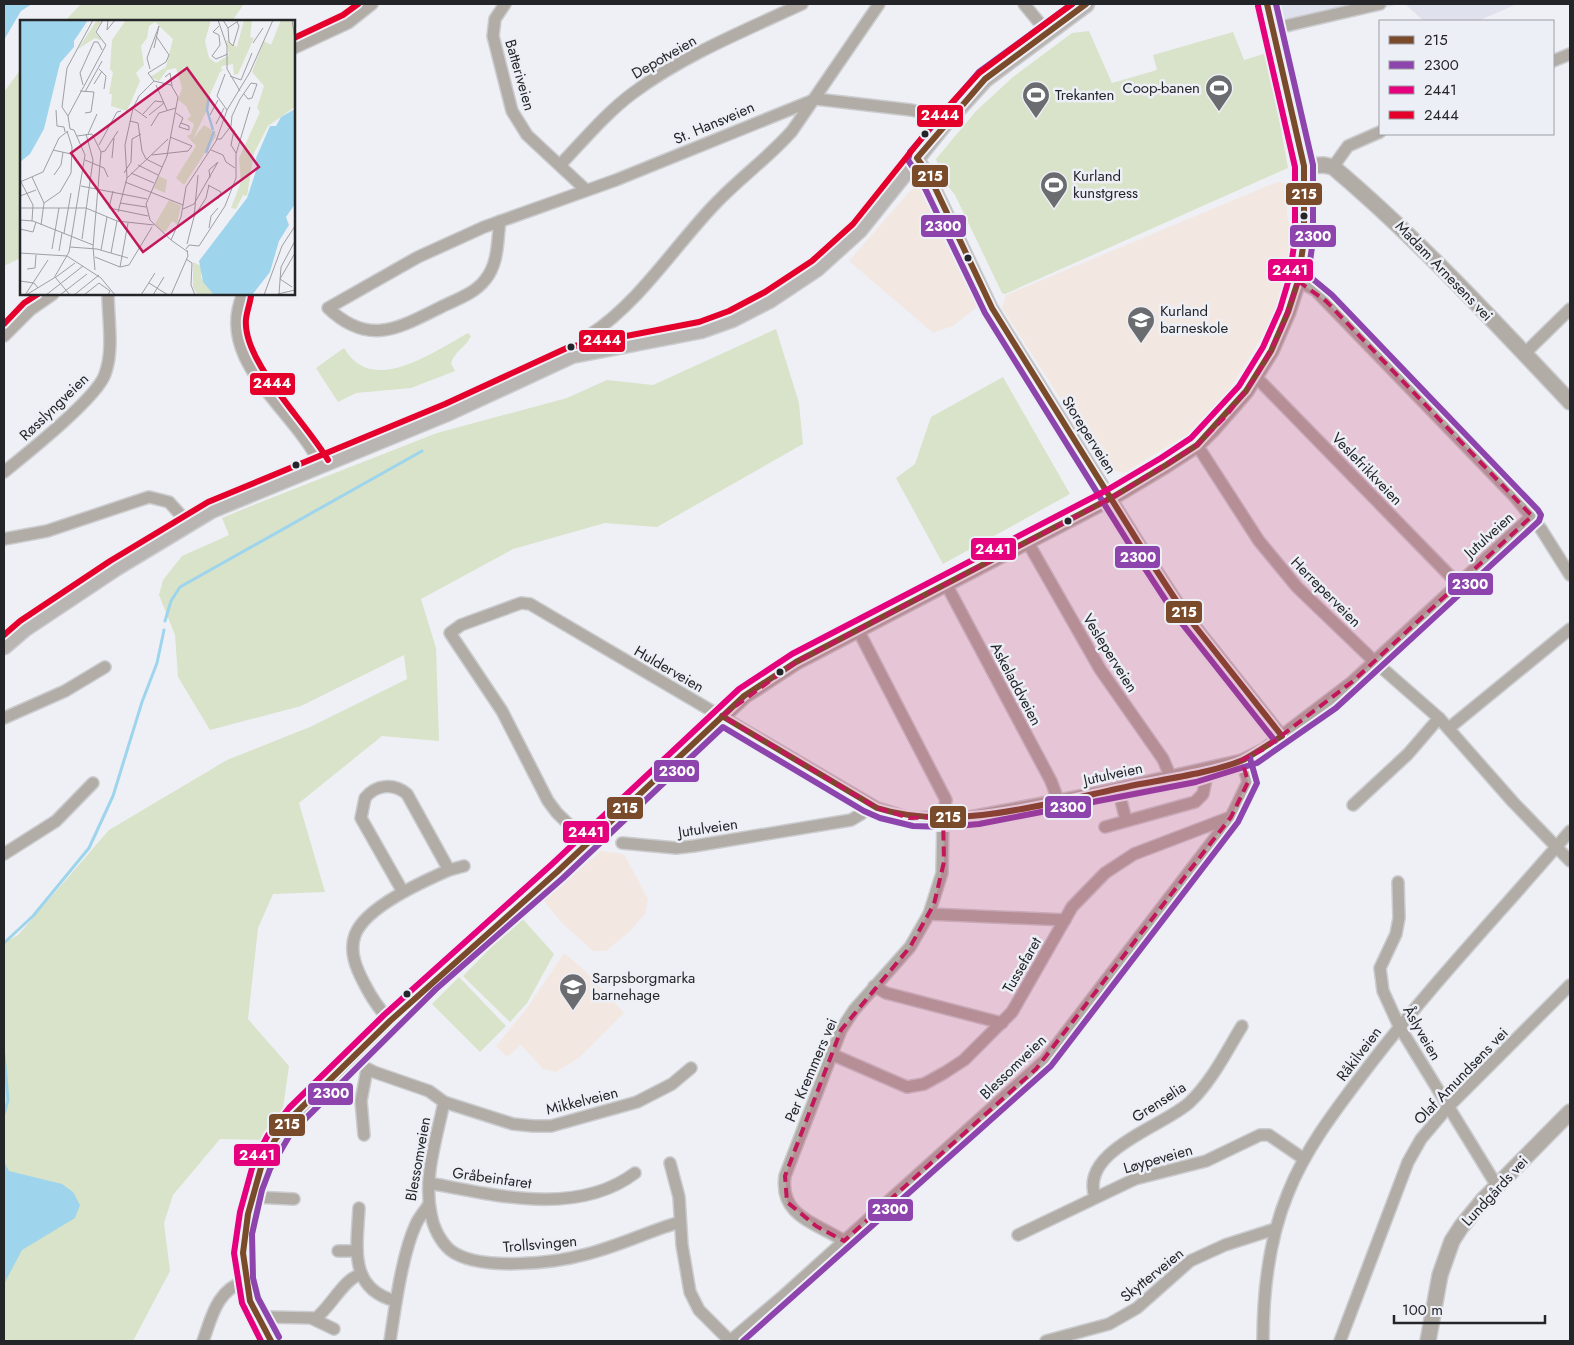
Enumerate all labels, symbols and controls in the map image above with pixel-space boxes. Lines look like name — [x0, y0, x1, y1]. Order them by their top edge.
inset map — [20, 20, 295, 295]
legend — [1379, 20, 1554, 135]
text: 215 — [1424, 29, 1448, 51]
street label: Depotveien — [627, 30, 701, 84]
street label: Batteriveien — [499, 37, 541, 113]
text: 2300 — [1424, 54, 1459, 76]
sports icon: Coop-banen — [1204, 73, 1234, 112]
place label: Coop-banen — [1122, 77, 1200, 99]
text: 2441 — [1424, 79, 1457, 101]
sports icon: Trekanten — [1021, 80, 1051, 119]
place label: Trekanten — [1055, 84, 1114, 106]
street label: St. Hansveien — [670, 96, 758, 150]
line badge: 2444 — [916, 104, 964, 128]
text: 2444 — [1424, 104, 1459, 126]
text: 2444 — [921, 105, 959, 125]
unlabelled marker — [920, 129, 930, 139]
line badge: 215 — [911, 164, 949, 188]
place label: Kurland kunstgress — [1073, 165, 1138, 204]
text: 215 — [917, 166, 943, 186]
sports icon: Kurland kunstgress — [1039, 170, 1069, 209]
line badge: 215 — [1285, 182, 1323, 206]
text: 215 — [1291, 184, 1317, 204]
unlabelled marker — [1299, 211, 1309, 221]
line badge: 2300 — [920, 214, 967, 238]
text: 2300 — [925, 216, 961, 236]
street label: Madam Arnesens vei — [1390, 216, 1498, 326]
line badge: 2300 — [1289, 224, 1337, 248]
text: 2300 — [1295, 226, 1331, 246]
unlabelled marker — [963, 253, 973, 263]
line badge: 2441 — [1267, 258, 1314, 282]
text: 2441 — [1272, 260, 1308, 280]
place label: Kurland barneskole — [1160, 300, 1229, 339]
school or university icon: Kurland barneskole — [1126, 305, 1156, 344]
line badge: 2444 — [578, 329, 626, 353]
text: 2444 — [583, 330, 621, 350]
unlabelled marker — [566, 342, 576, 352]
street label: Røsslyngveien — [14, 368, 94, 446]
line badge: 2444 — [249, 372, 296, 396]
text: 2444 — [253, 373, 291, 393]
street label: Storeperveien — [1056, 392, 1122, 478]
street label: Veslefrikkveien — [1326, 428, 1408, 510]
unlabelled marker — [291, 460, 301, 470]
street label: Jutulveien — [1458, 507, 1519, 565]
unlabelled marker — [1063, 516, 1073, 526]
line badge: 2441 — [970, 537, 1017, 561]
text: 2441 — [975, 539, 1011, 559]
line badge: 2300 — [1114, 545, 1161, 569]
text: 2300 — [1120, 547, 1156, 567]
street label: Herreperveien — [1286, 552, 1366, 632]
line badge: 2300 — [1447, 572, 1494, 596]
text: 2300 — [1452, 574, 1488, 594]
line badge: 215 — [1165, 600, 1203, 624]
text: 215 — [1171, 602, 1197, 622]
street label: Vesleperveien — [1077, 609, 1143, 697]
street label: Askeladdveien — [985, 638, 1047, 730]
street label: Hulderveien — [630, 640, 708, 698]
unlabelled marker — [775, 667, 785, 677]
street label: Jutulveien — [1079, 757, 1145, 791]
line badge: 2300 — [653, 759, 700, 783]
text: 2300 — [659, 761, 695, 781]
line badge: 2300 — [1044, 795, 1092, 819]
line badge: 215 — [606, 796, 644, 820]
text: 2300 — [1050, 797, 1086, 817]
text: 215 — [612, 798, 638, 818]
line badge: 215 — [929, 805, 967, 829]
text: 215 — [935, 807, 961, 827]
street label: Jutulveien — [675, 813, 739, 843]
line badge: 2441 — [562, 820, 610, 844]
text: 2441 — [568, 822, 604, 842]
street label: Tussefaret — [997, 933, 1047, 997]
place label: Sarpsborgmarka barnehage — [592, 967, 695, 1006]
school or university icon: Sarpsborgmarka barnehage — [558, 972, 588, 1011]
unlabelled marker — [402, 989, 412, 999]
street label: Åslyveien — [1397, 1001, 1447, 1065]
street label: Per Kremmers vei — [779, 1015, 843, 1125]
street label: Råkilveien — [1331, 1022, 1387, 1086]
street label: Olaf Amundsens vei — [1409, 1023, 1513, 1129]
street label: Blessomveien — [975, 1030, 1051, 1104]
street label: Grenselia — [1128, 1076, 1190, 1128]
street label: Mikkelveien — [544, 1081, 620, 1121]
line badge: 2300 — [307, 1082, 354, 1106]
text: 2300 — [313, 1083, 349, 1103]
line badge: 215 — [268, 1113, 306, 1137]
text: 215 — [274, 1114, 300, 1134]
street label: Blessomveien — [400, 1115, 436, 1203]
street label: Løypeveien — [1121, 1139, 1195, 1179]
line badge: 2441 — [233, 1143, 281, 1167]
text: 2441 — [239, 1145, 275, 1165]
street label: Lundgårds vei — [1457, 1151, 1533, 1231]
street label: Gråbeinfaret — [451, 1162, 533, 1195]
line badge: 2300 — [867, 1198, 914, 1222]
text: 2300 — [872, 1199, 908, 1219]
street label: Trollsvingen — [502, 1230, 578, 1258]
street label: Skytterveien — [1116, 1243, 1188, 1307]
scale bar — [1394, 1292, 1545, 1324]
text: 100 m — [1402, 1299, 1443, 1321]

